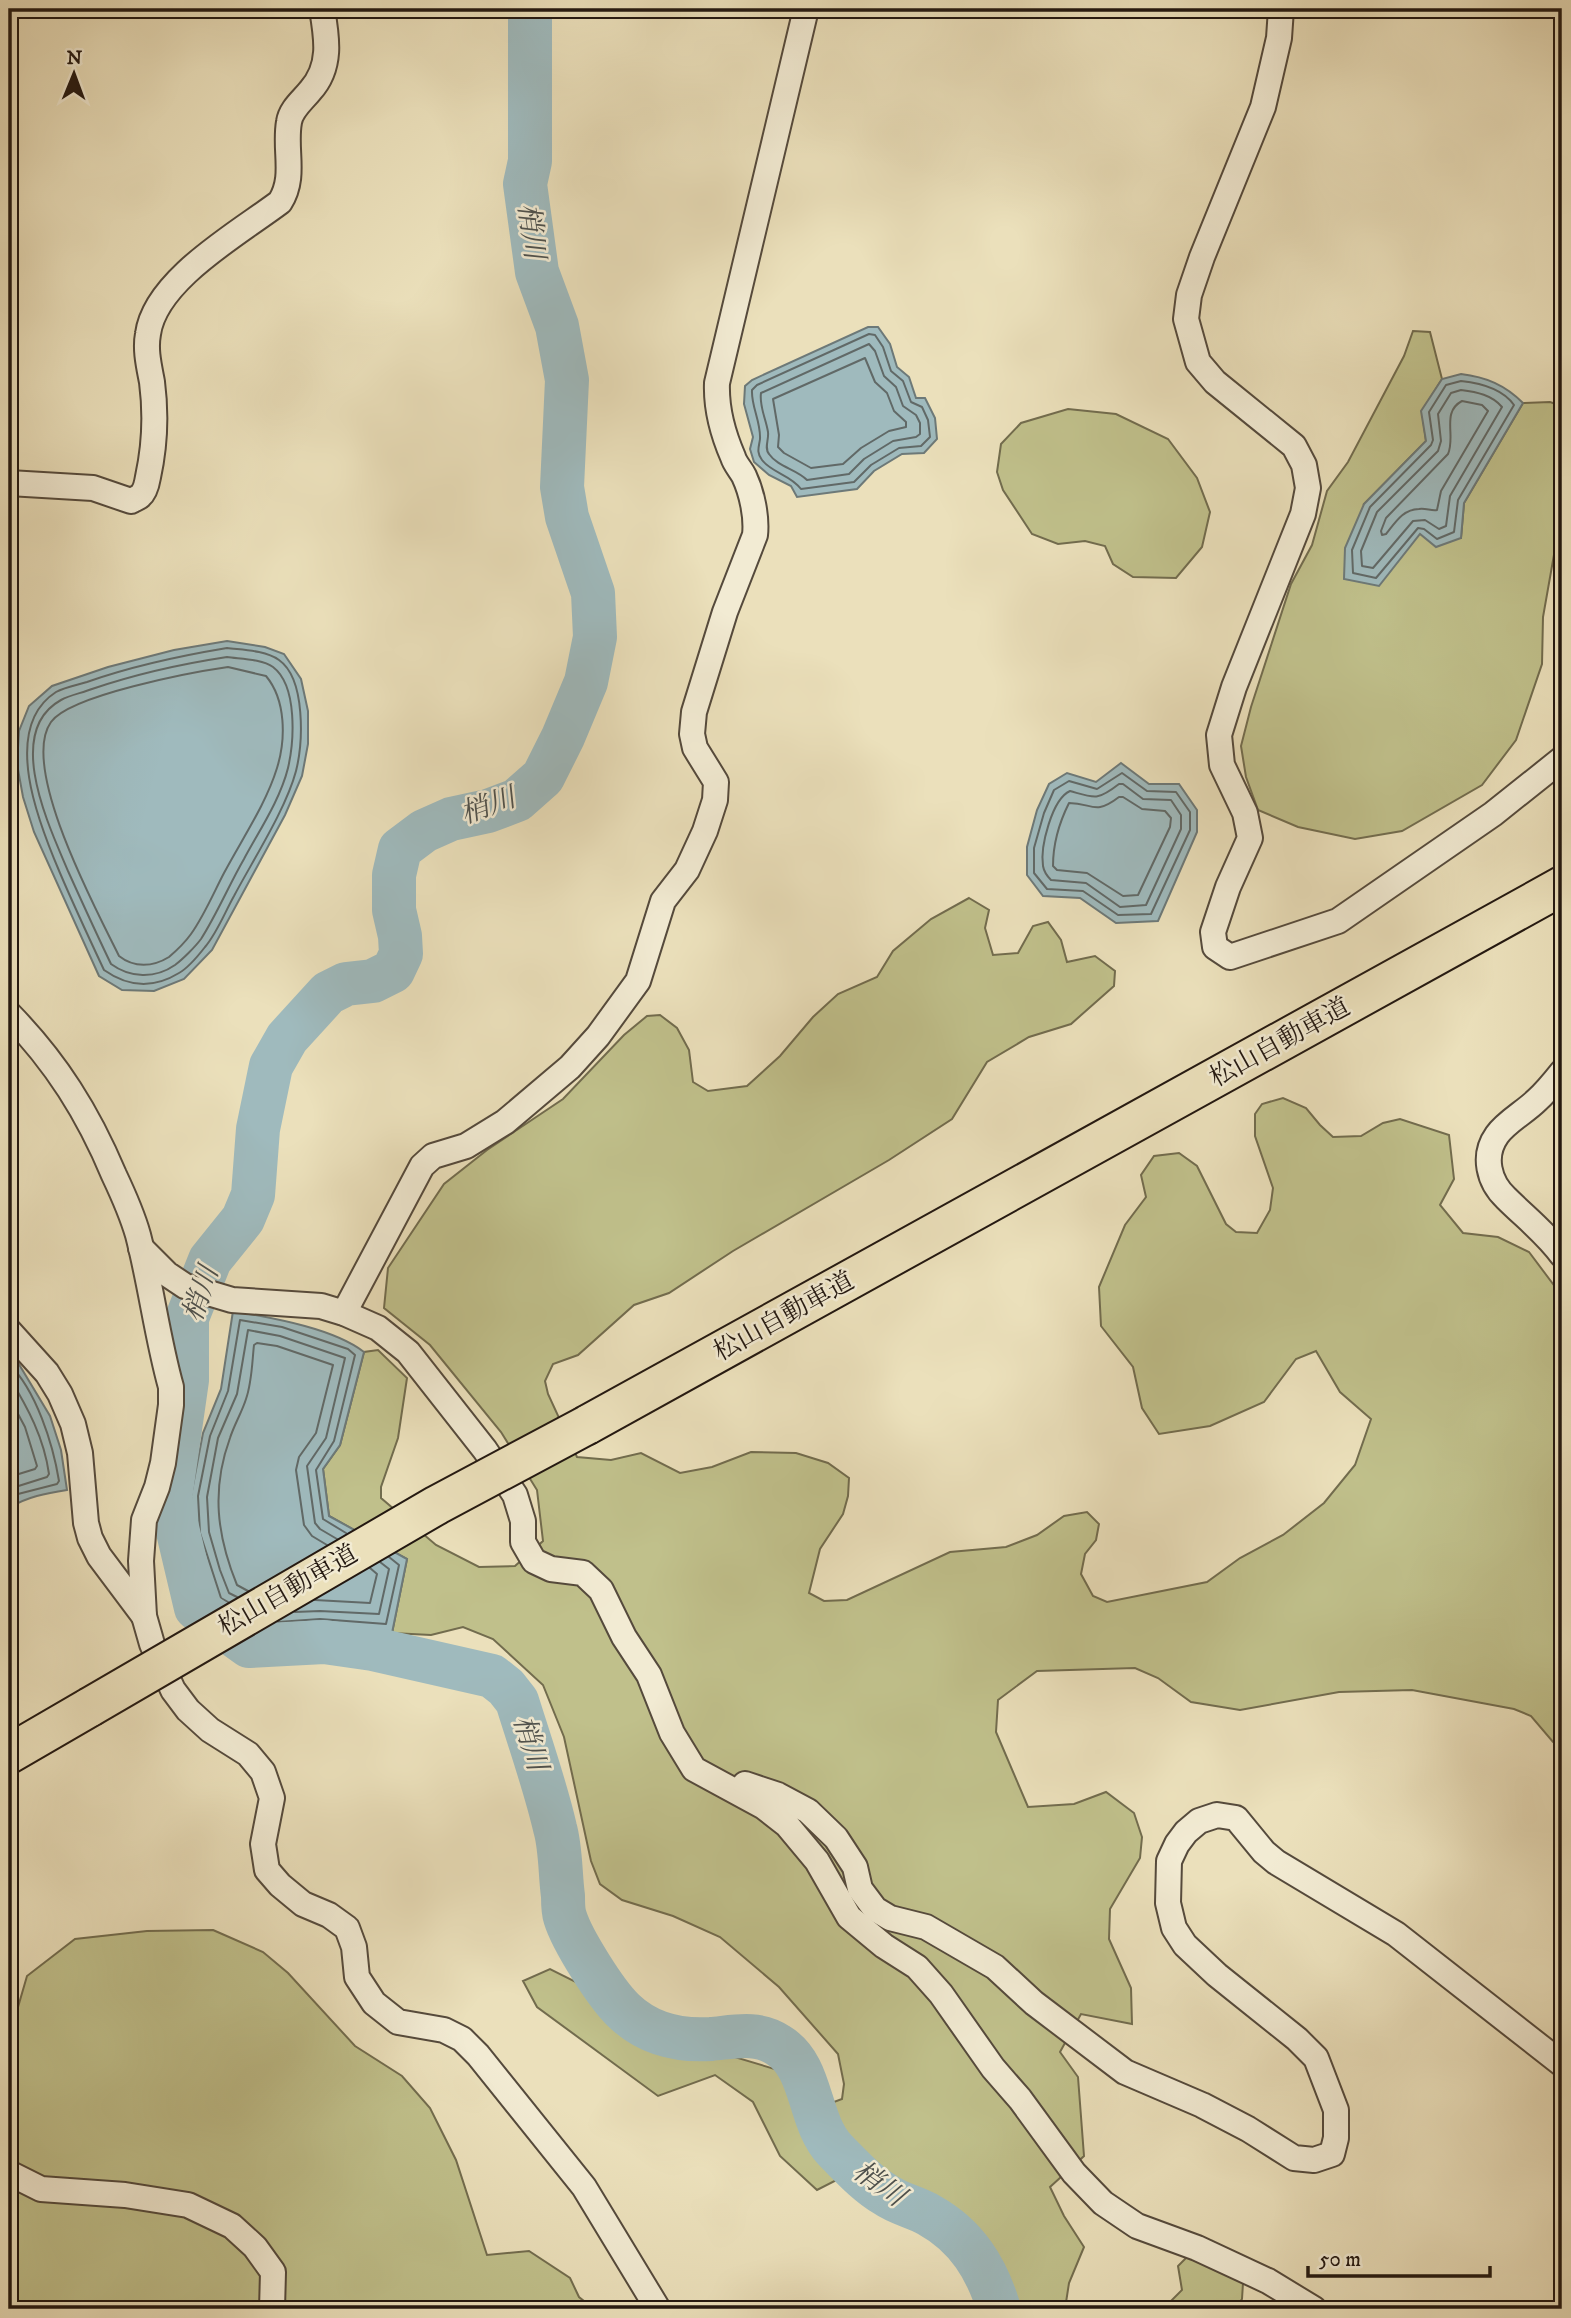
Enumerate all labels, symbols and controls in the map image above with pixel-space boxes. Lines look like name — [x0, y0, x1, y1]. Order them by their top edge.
north arrow — [38, 38, 108, 108]
text: N — [66, 47, 83, 70]
water label: 梢川 — [510, 201, 553, 264]
water label: 梢川 — [456, 779, 523, 832]
street label: 松山自動車道 — [1204, 991, 1356, 1095]
water label: 梢川 — [175, 1259, 228, 1326]
street label: 松山自動車道 — [708, 1265, 860, 1369]
street label: 松山自動車道 — [212, 1538, 364, 1644]
water label: 梢川 — [505, 1711, 556, 1778]
water label: 梢川 — [846, 2154, 914, 2216]
scale bar — [1308, 2234, 1490, 2278]
text: 50 m — [1319, 2247, 1361, 2273]

